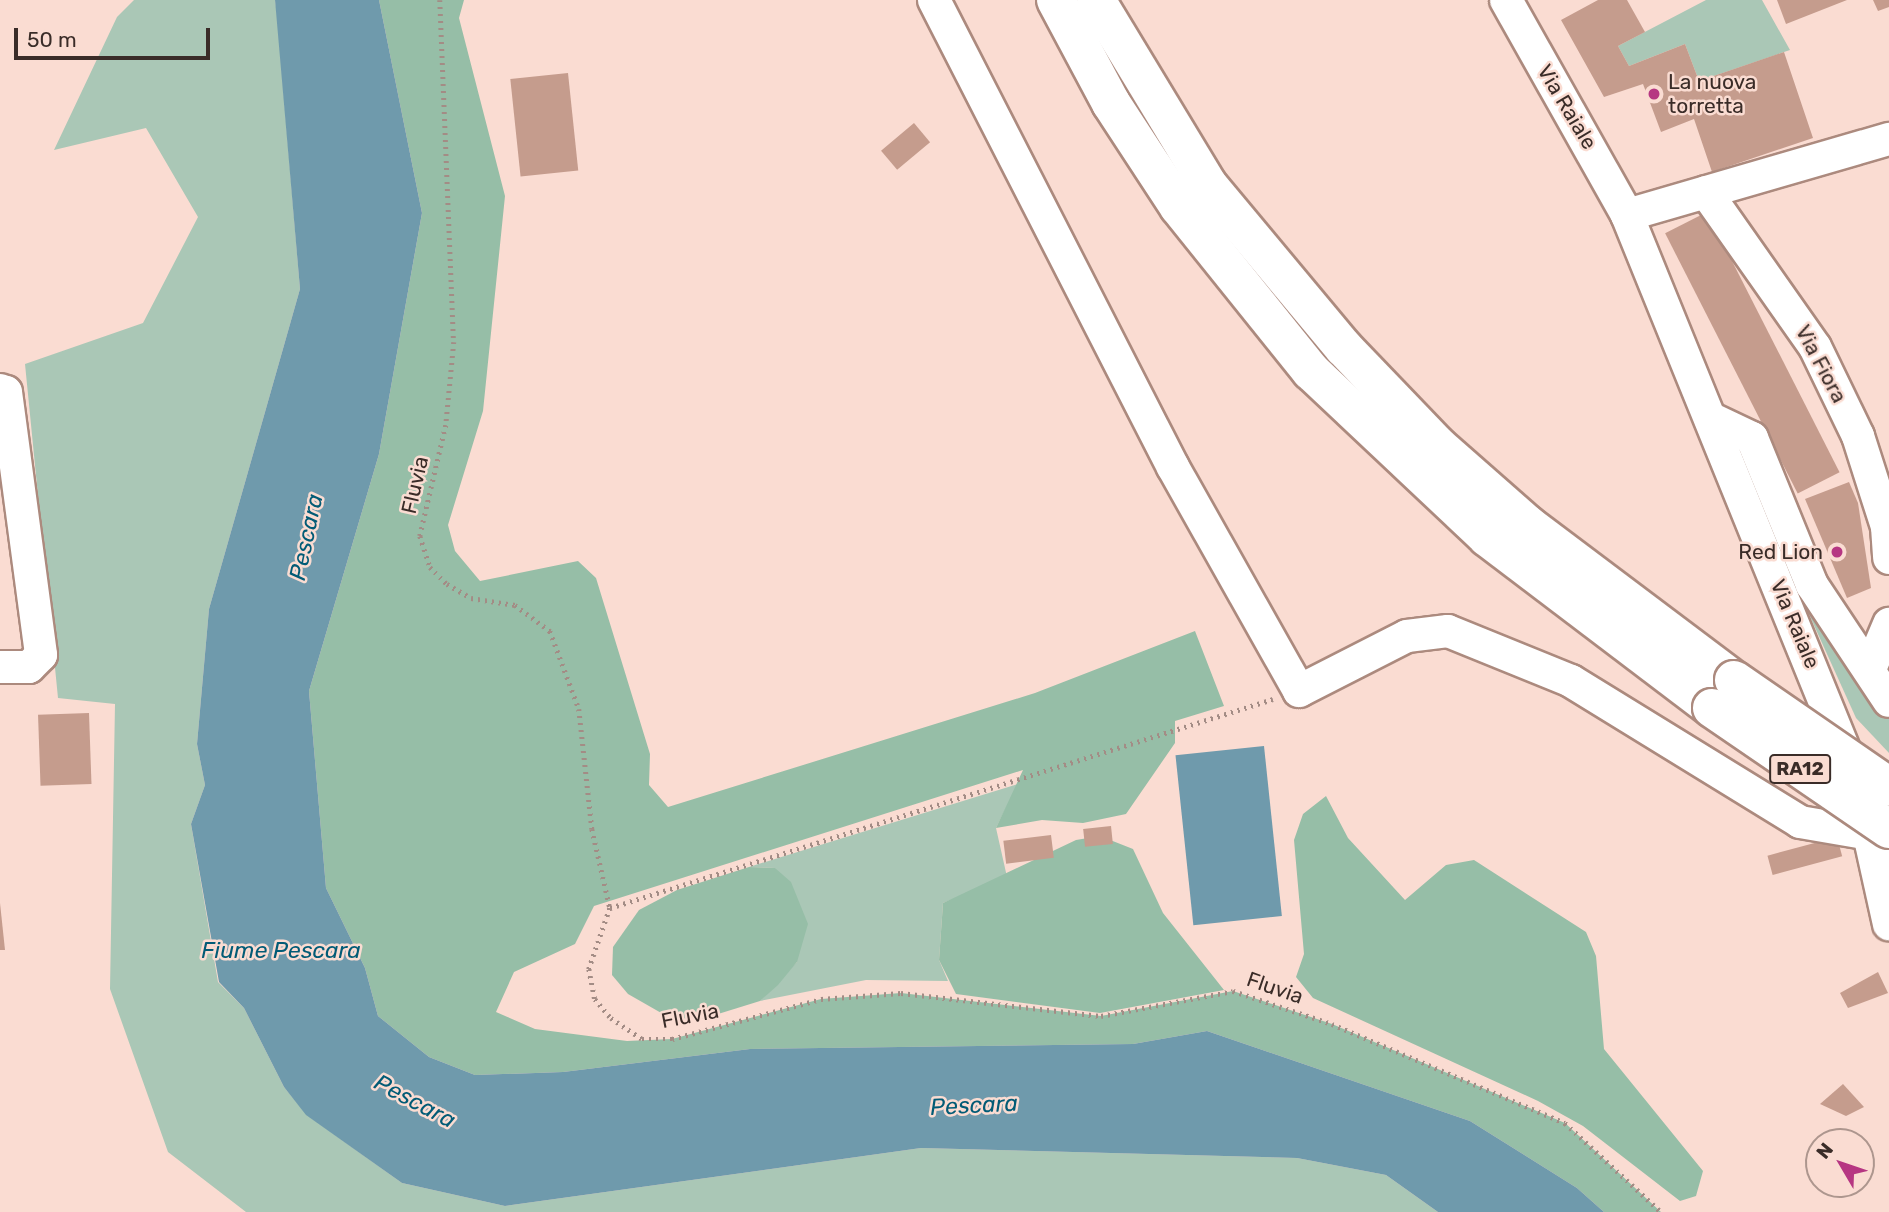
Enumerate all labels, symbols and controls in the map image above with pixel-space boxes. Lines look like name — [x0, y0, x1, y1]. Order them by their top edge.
scale bar — [18, 14, 214, 58]
text: 50 m — [27, 27, 77, 52]
street label: Via Raiale — [1532, 60, 1602, 154]
place label: La nuova torretta — [1668, 69, 1756, 119]
marker: La nuova torretta — [1646, 86, 1662, 102]
street label: Via Fiora — [1790, 321, 1852, 407]
street label: Fluvia — [396, 454, 434, 516]
water label: Pescara — [283, 491, 329, 583]
place label: Red Lion — [1738, 539, 1823, 565]
marker: Red Lion — [1829, 544, 1845, 560]
street label: Via Raiale — [1765, 576, 1825, 672]
road number: RA12 — [1769, 754, 1832, 784]
water label: Fiume Pescara — [201, 936, 361, 964]
street label: Fluvia — [1243, 967, 1307, 1009]
street label: Fluvia — [659, 998, 721, 1034]
water label: Pescara — [370, 1068, 460, 1134]
water label: Pescara — [929, 1089, 1019, 1121]
north arrow — [1805, 1128, 1875, 1198]
text: N — [1812, 1138, 1838, 1163]

